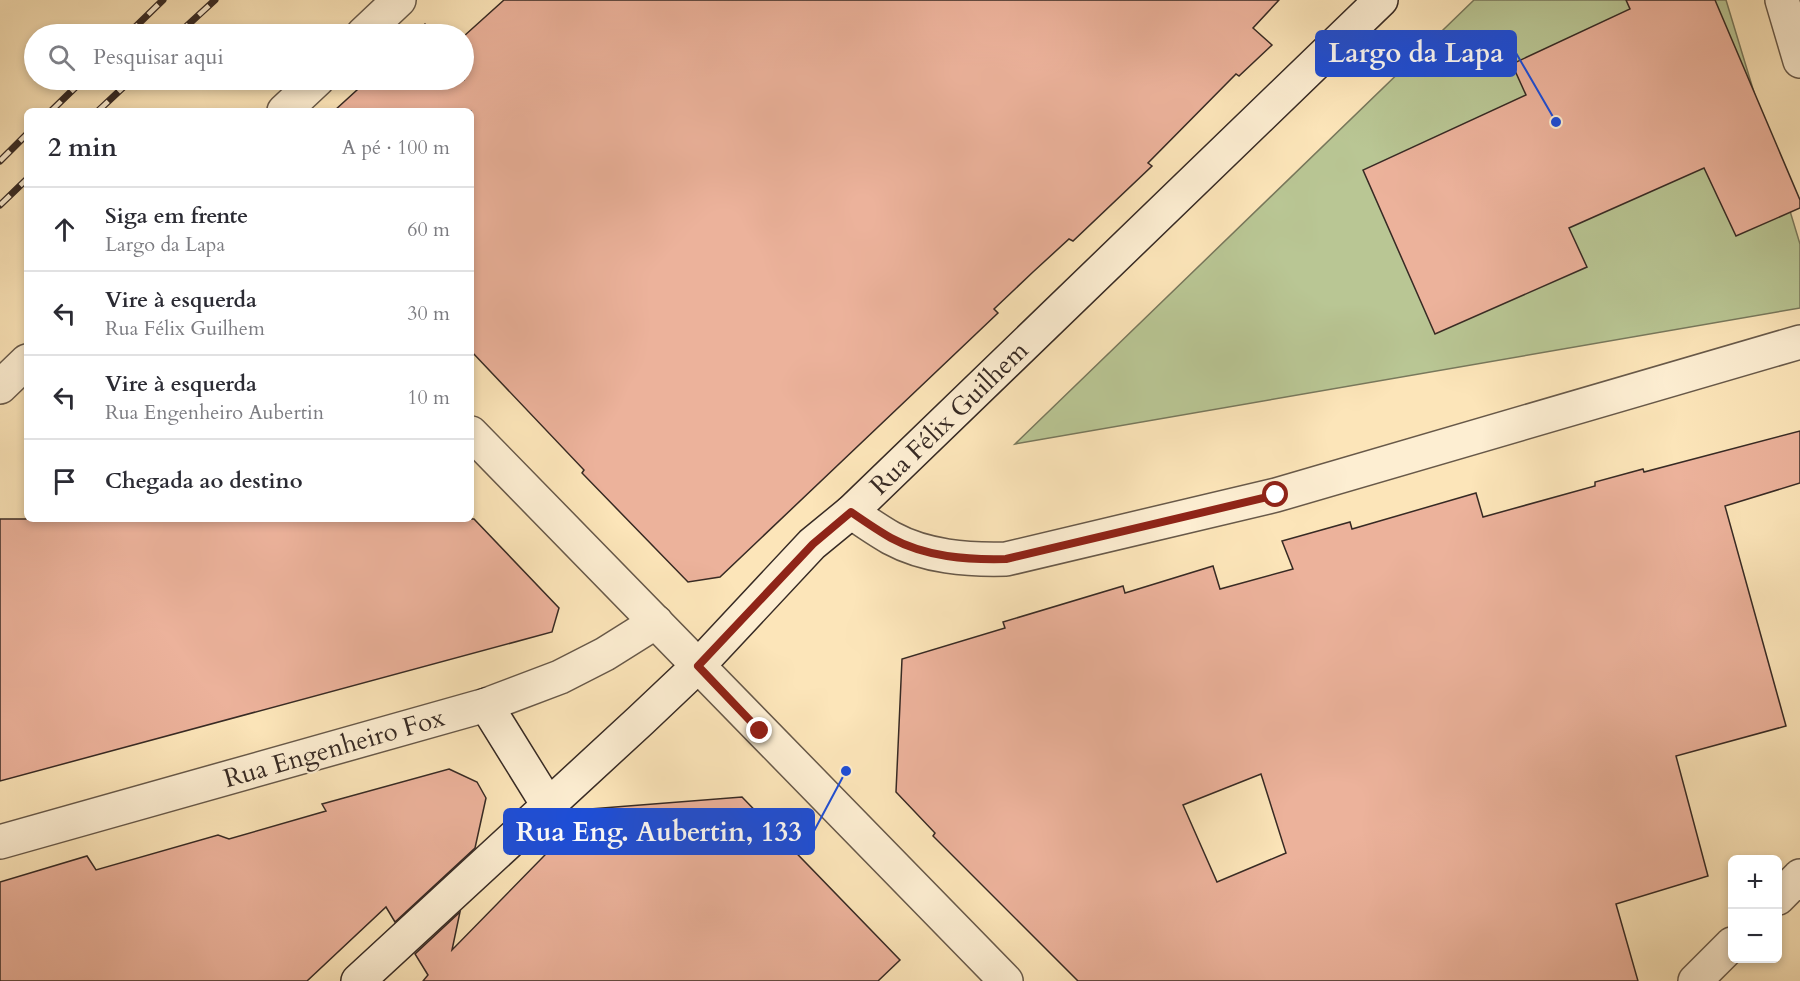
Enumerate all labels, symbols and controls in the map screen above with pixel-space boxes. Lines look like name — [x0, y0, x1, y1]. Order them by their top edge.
search box — [24, 24, 474, 90]
callout: Largo da Lapa — [1316, 31, 1516, 76]
text: Largo da Lapa — [1328, 35, 1504, 72]
icon: search — [45, 41, 78, 74]
text: Pesquisar aqui — [93, 42, 224, 72]
text: 2 min — [48, 130, 117, 165]
text: A pé · 100 m — [342, 134, 450, 161]
text: Siga em frente — [105, 201, 248, 231]
icon: ahead — [48, 213, 81, 246]
text: 60 m — [407, 216, 450, 243]
text: Largo da Lapa — [105, 231, 225, 258]
text: Vire à esquerda — [105, 285, 257, 315]
icon: left — [48, 297, 81, 330]
text: 30 m — [407, 300, 450, 327]
text: Rua Félix Guilhem — [105, 315, 265, 342]
street label: Rua Félix Guilhem — [862, 333, 1036, 503]
text: Vire à esquerda — [105, 369, 257, 399]
icon: left — [48, 381, 81, 414]
text: 10 m — [407, 384, 450, 411]
text: Rua Engenheiro Aubertin — [105, 399, 324, 426]
icon: arrive — [48, 465, 81, 498]
text: Chegada ao destino — [105, 466, 303, 496]
route start — [1262, 481, 1288, 507]
street label: Rua Engenheiro Fox — [220, 700, 449, 796]
route end — [746, 717, 772, 743]
callout: Rua Eng. Aubertin, 133 — [504, 809, 814, 854]
text: Rua Eng. Aubertin, 133 — [516, 814, 802, 851]
map controls — [1728, 855, 1782, 963]
button: + — [1728, 855, 1782, 909]
button: − — [1728, 909, 1782, 963]

